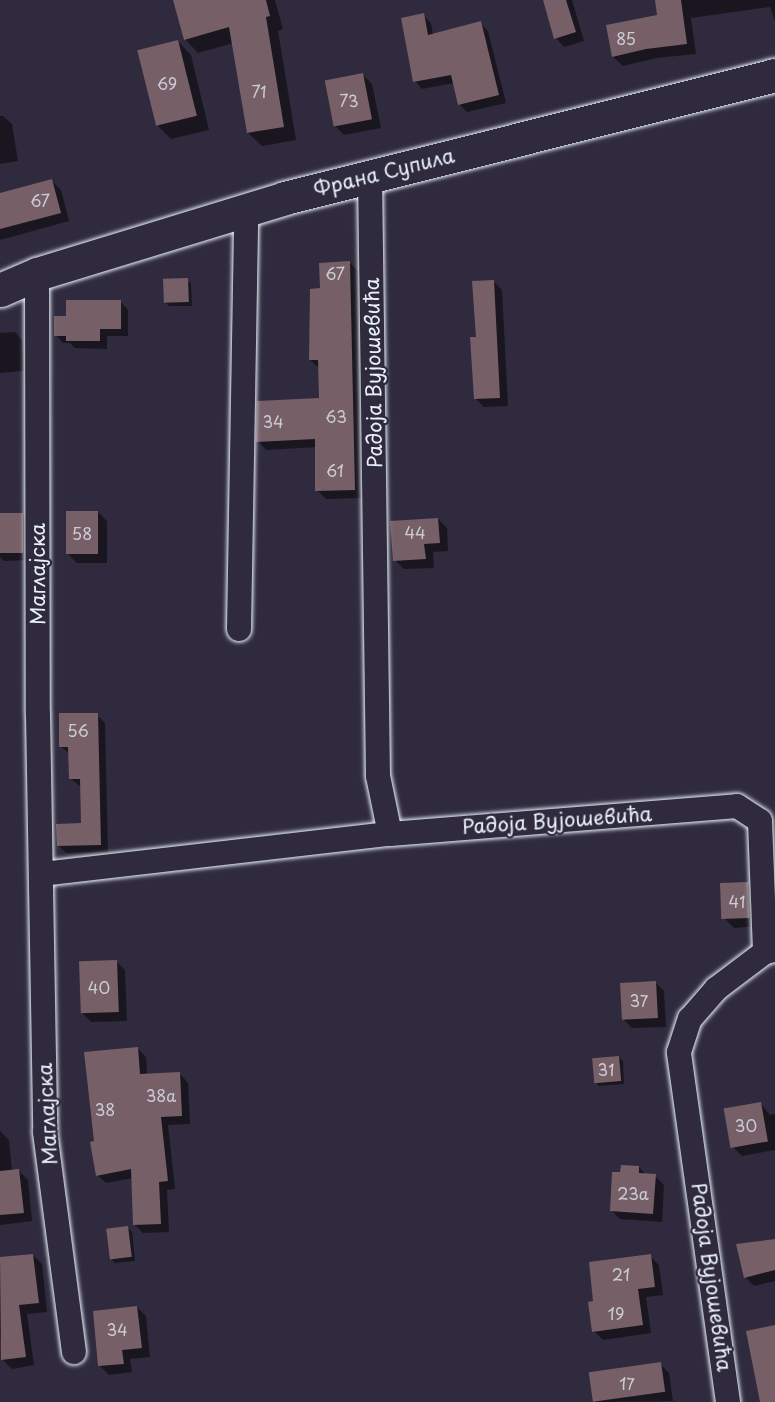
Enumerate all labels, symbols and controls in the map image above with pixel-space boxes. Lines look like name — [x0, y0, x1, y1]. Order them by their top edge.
house number: 85 — [616, 28, 636, 48]
house number: 69 — [157, 73, 177, 93]
house number: 71 — [252, 81, 266, 101]
house number: 73 — [339, 90, 359, 110]
street label: Франа Супила — [311, 143, 457, 201]
house number: 67 — [30, 190, 50, 210]
house number: 67 — [325, 263, 345, 283]
street label: Радоја Вујошевића — [359, 277, 387, 469]
house number: 63 — [325, 406, 347, 426]
house number: 34 — [262, 411, 284, 431]
house number: 61 — [326, 460, 344, 480]
house number: 44 — [404, 522, 426, 542]
street label: Маглајска — [25, 523, 49, 625]
house number: 58 — [72, 523, 92, 543]
house number: 56 — [67, 720, 89, 740]
street label: Радоја Вујошевића — [461, 801, 653, 839]
house number: 41 — [729, 891, 745, 911]
house number: 40 — [88, 977, 110, 997]
house number: 37 — [630, 990, 648, 1010]
house number: 31 — [598, 1059, 614, 1079]
street label: Маглајска — [32, 1062, 62, 1166]
house number: 38a — [146, 1085, 176, 1105]
house number: 38 — [95, 1099, 115, 1119]
house number: 30 — [735, 1115, 757, 1135]
street label: Радоја Вујошевића — [687, 1181, 737, 1373]
house number: 23a — [617, 1183, 649, 1203]
house number: 21 — [612, 1264, 630, 1284]
house number: 19 — [608, 1303, 624, 1323]
house number: 34 — [106, 1319, 128, 1339]
house number: 17 — [619, 1373, 635, 1393]

